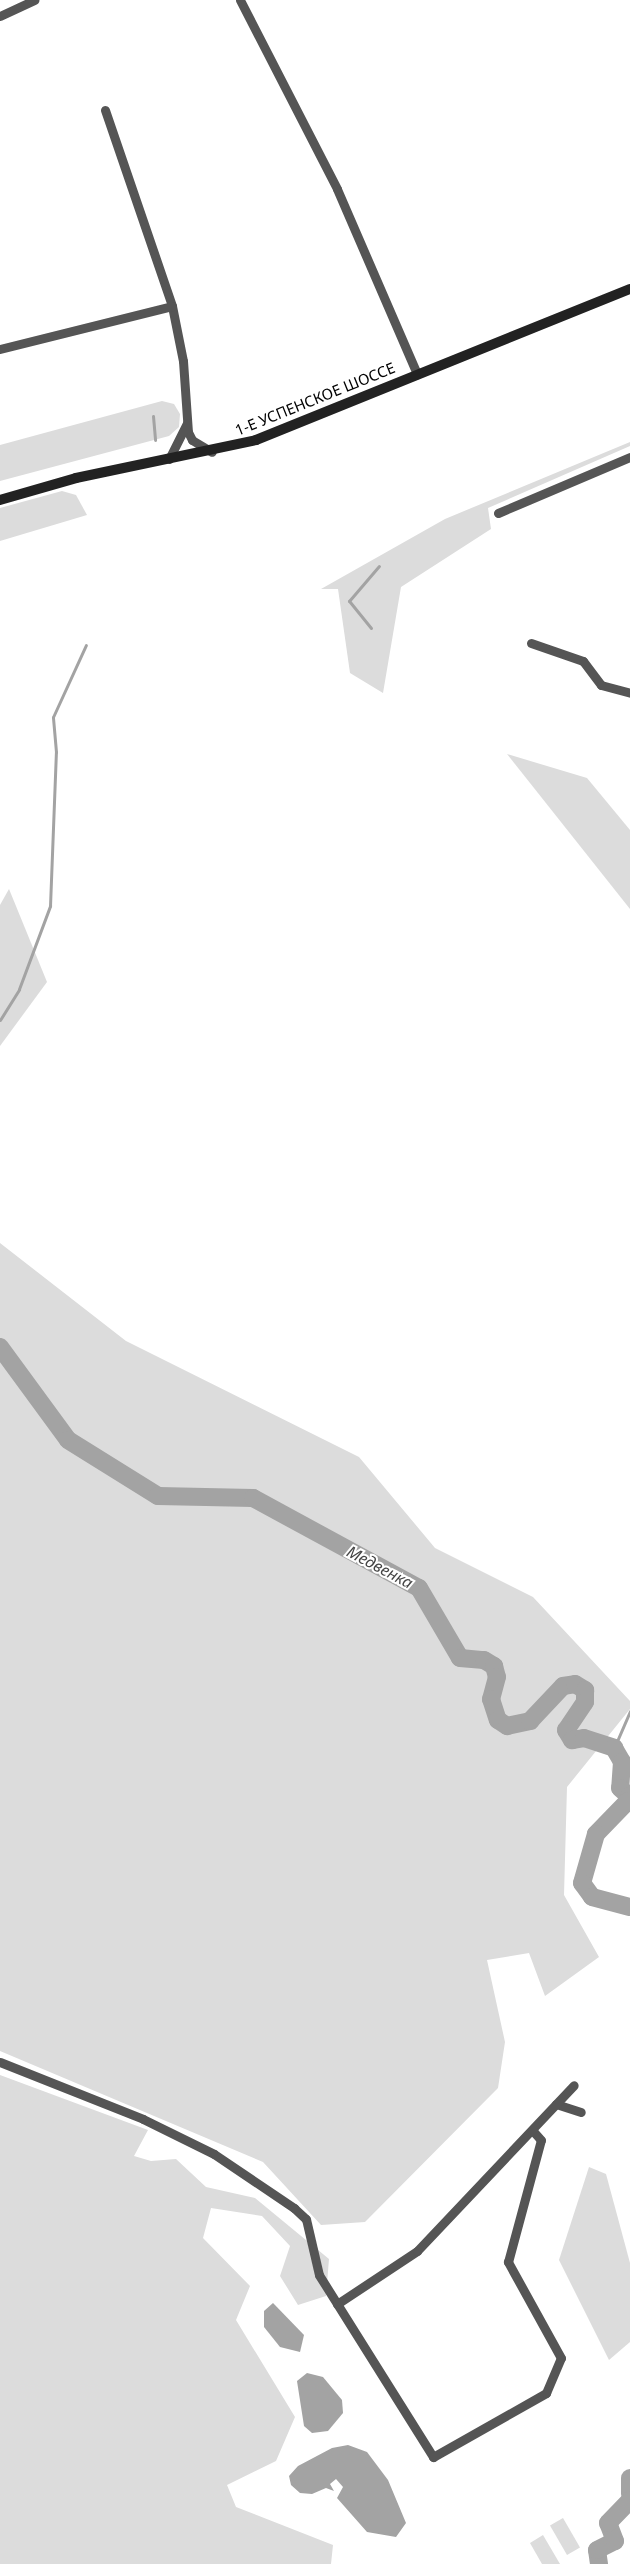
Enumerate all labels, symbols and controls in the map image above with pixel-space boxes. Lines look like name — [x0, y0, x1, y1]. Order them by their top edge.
street label: 1-Е УСПЕНСКОЕ ШОССЕ — [232, 359, 398, 439]
water label: Медвенка — [344, 1542, 416, 1592]

